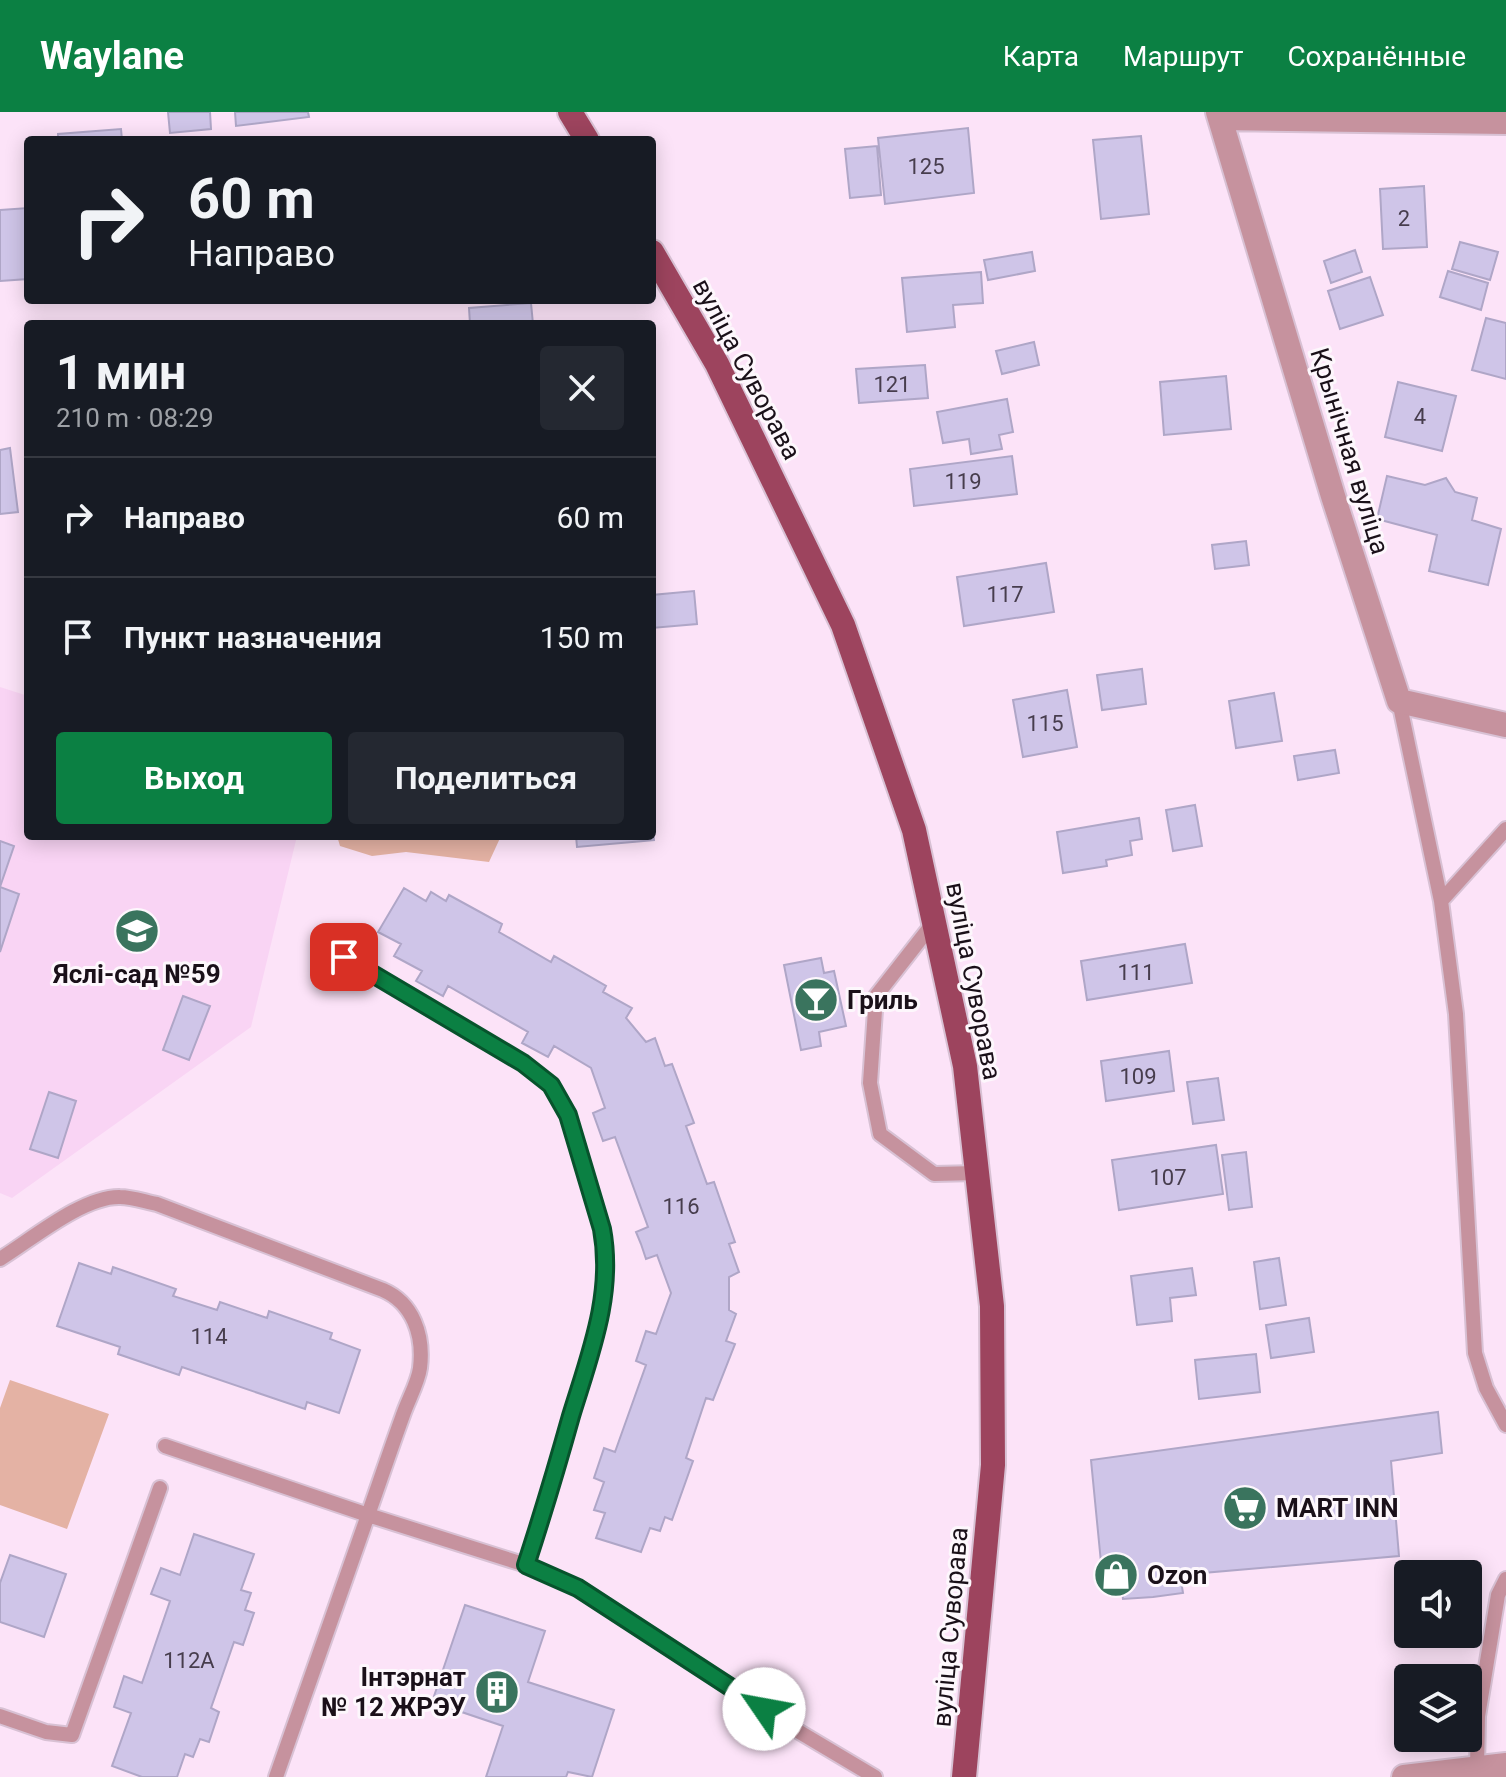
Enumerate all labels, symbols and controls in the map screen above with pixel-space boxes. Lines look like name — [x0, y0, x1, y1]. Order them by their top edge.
text: Waylane — [40, 34, 184, 78]
text: Карта — [1003, 40, 1079, 73]
text: Маршрут — [1123, 40, 1243, 73]
text: Сохранённые — [1287, 40, 1466, 73]
house number: 125 — [907, 154, 945, 179]
text: 60 m — [188, 166, 315, 232]
icon: right — [56, 168, 160, 272]
house number: 2 — [1398, 206, 1410, 231]
text: Направо — [188, 233, 335, 275]
street label: вуліца Суворава — [687, 273, 807, 465]
text: 1 мин — [56, 344, 186, 401]
street label: Крынічная вуліца — [1304, 344, 1396, 558]
button: close — [540, 346, 624, 430]
house number: 121 — [873, 372, 911, 397]
text: 210 m · 08:29 — [56, 403, 214, 433]
house number: 4 — [1414, 404, 1426, 429]
house number: 119 — [944, 469, 982, 494]
icon: right — [56, 495, 100, 539]
text: Направо — [124, 500, 245, 535]
text: 60 m — [557, 500, 624, 535]
house number: 117 — [986, 582, 1024, 607]
icon: arrive — [56, 615, 100, 659]
text: Пункт назначения — [124, 620, 382, 655]
text: 150 m — [540, 620, 624, 655]
house number: 115 — [1026, 711, 1064, 736]
button: Выход — [56, 732, 332, 824]
button: Поделиться — [348, 732, 624, 824]
street label: вуліца Суворава — [940, 880, 1008, 1082]
school or university icon: Яслі-сад №59 — [113, 907, 161, 955]
pin — [310, 923, 378, 991]
icon: arrive — [322, 935, 366, 979]
place label: Яслі-сад №59 — [52, 959, 221, 989]
house number: 111 — [1117, 960, 1155, 985]
bar icon: Гриль — [792, 976, 840, 1024]
place label: Гриль — [847, 985, 918, 1015]
house number: 109 — [1119, 1064, 1157, 1089]
house number: 107 — [1149, 1165, 1187, 1190]
house number: 116 — [662, 1194, 700, 1219]
house number: 114 — [190, 1324, 228, 1349]
supermarket icon: MART INN — [1221, 1484, 1269, 1532]
place label: MART INN — [1276, 1493, 1399, 1523]
street label: вуліца Суворава — [926, 1526, 974, 1728]
shop icon: Ozon — [1092, 1551, 1140, 1599]
place label: Ozon — [1147, 1560, 1207, 1590]
map controls — [1394, 1560, 1482, 1752]
button: sound — [1394, 1560, 1482, 1648]
house number: 112А — [163, 1648, 215, 1673]
place label: Інтэрнат № 12 ЖРЭУ — [321, 1662, 467, 1722]
button: layers — [1394, 1664, 1482, 1752]
position arrow — [722, 1667, 806, 1751]
building icon: Інтэрнат № 12 ЖРЭУ — [473, 1668, 521, 1716]

